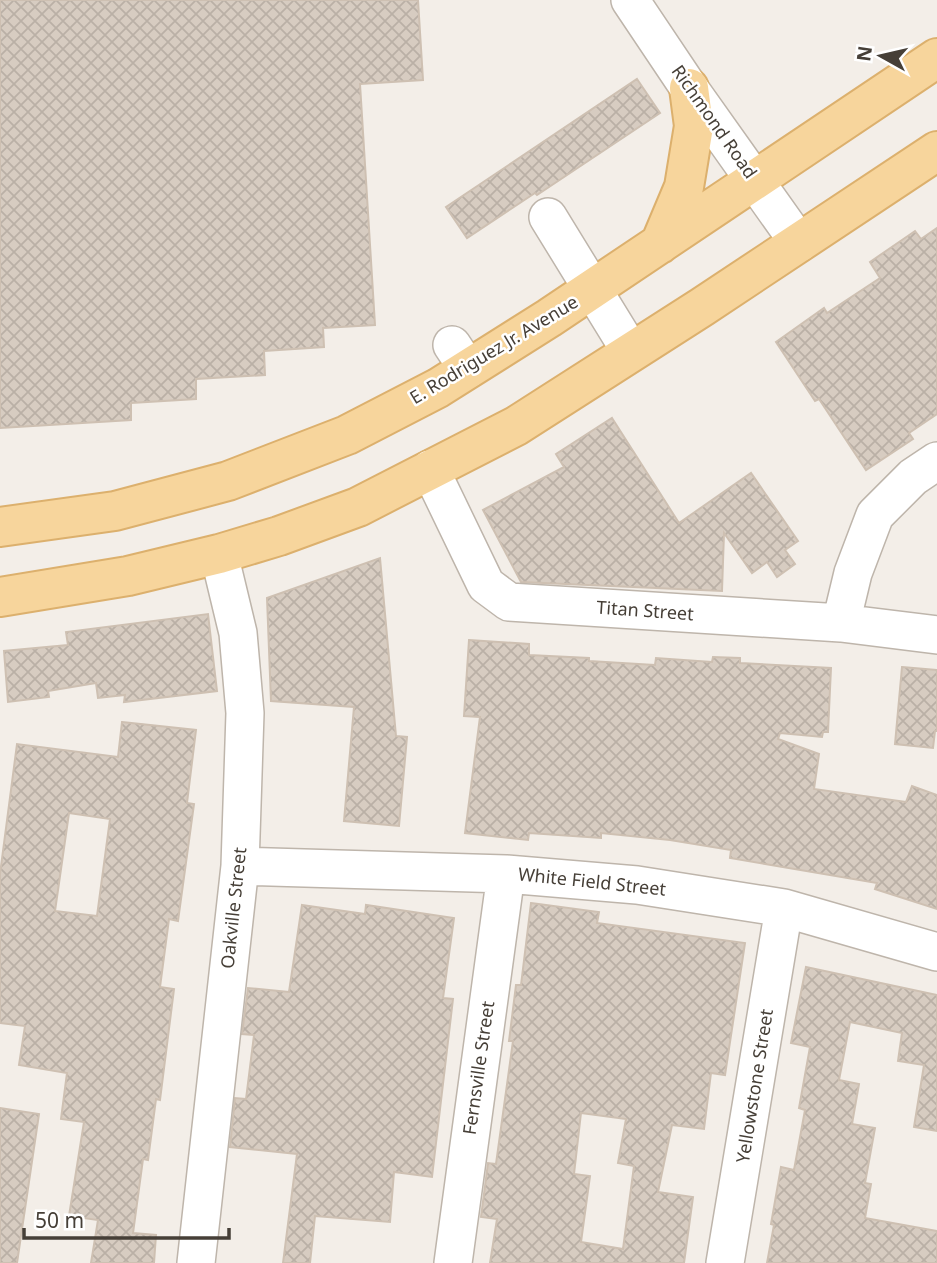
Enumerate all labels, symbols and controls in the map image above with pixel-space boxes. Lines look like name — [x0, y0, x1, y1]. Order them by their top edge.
north arrow — [846, 21, 916, 91]
text: N — [850, 44, 878, 63]
street label: Richmond Road — [667, 60, 763, 183]
street label: E. Rodriguez Jr. Avenue — [405, 289, 582, 409]
street label: Titan Street — [596, 595, 695, 625]
street label: Oakville Street — [215, 846, 251, 970]
street label: White Field Street — [517, 861, 668, 901]
street label: Fernsville Street — [457, 999, 499, 1136]
street label: Yellowstone Street — [730, 1007, 778, 1165]
scale bar — [24, 1196, 229, 1240]
text: 50 m — [35, 1206, 84, 1234]

